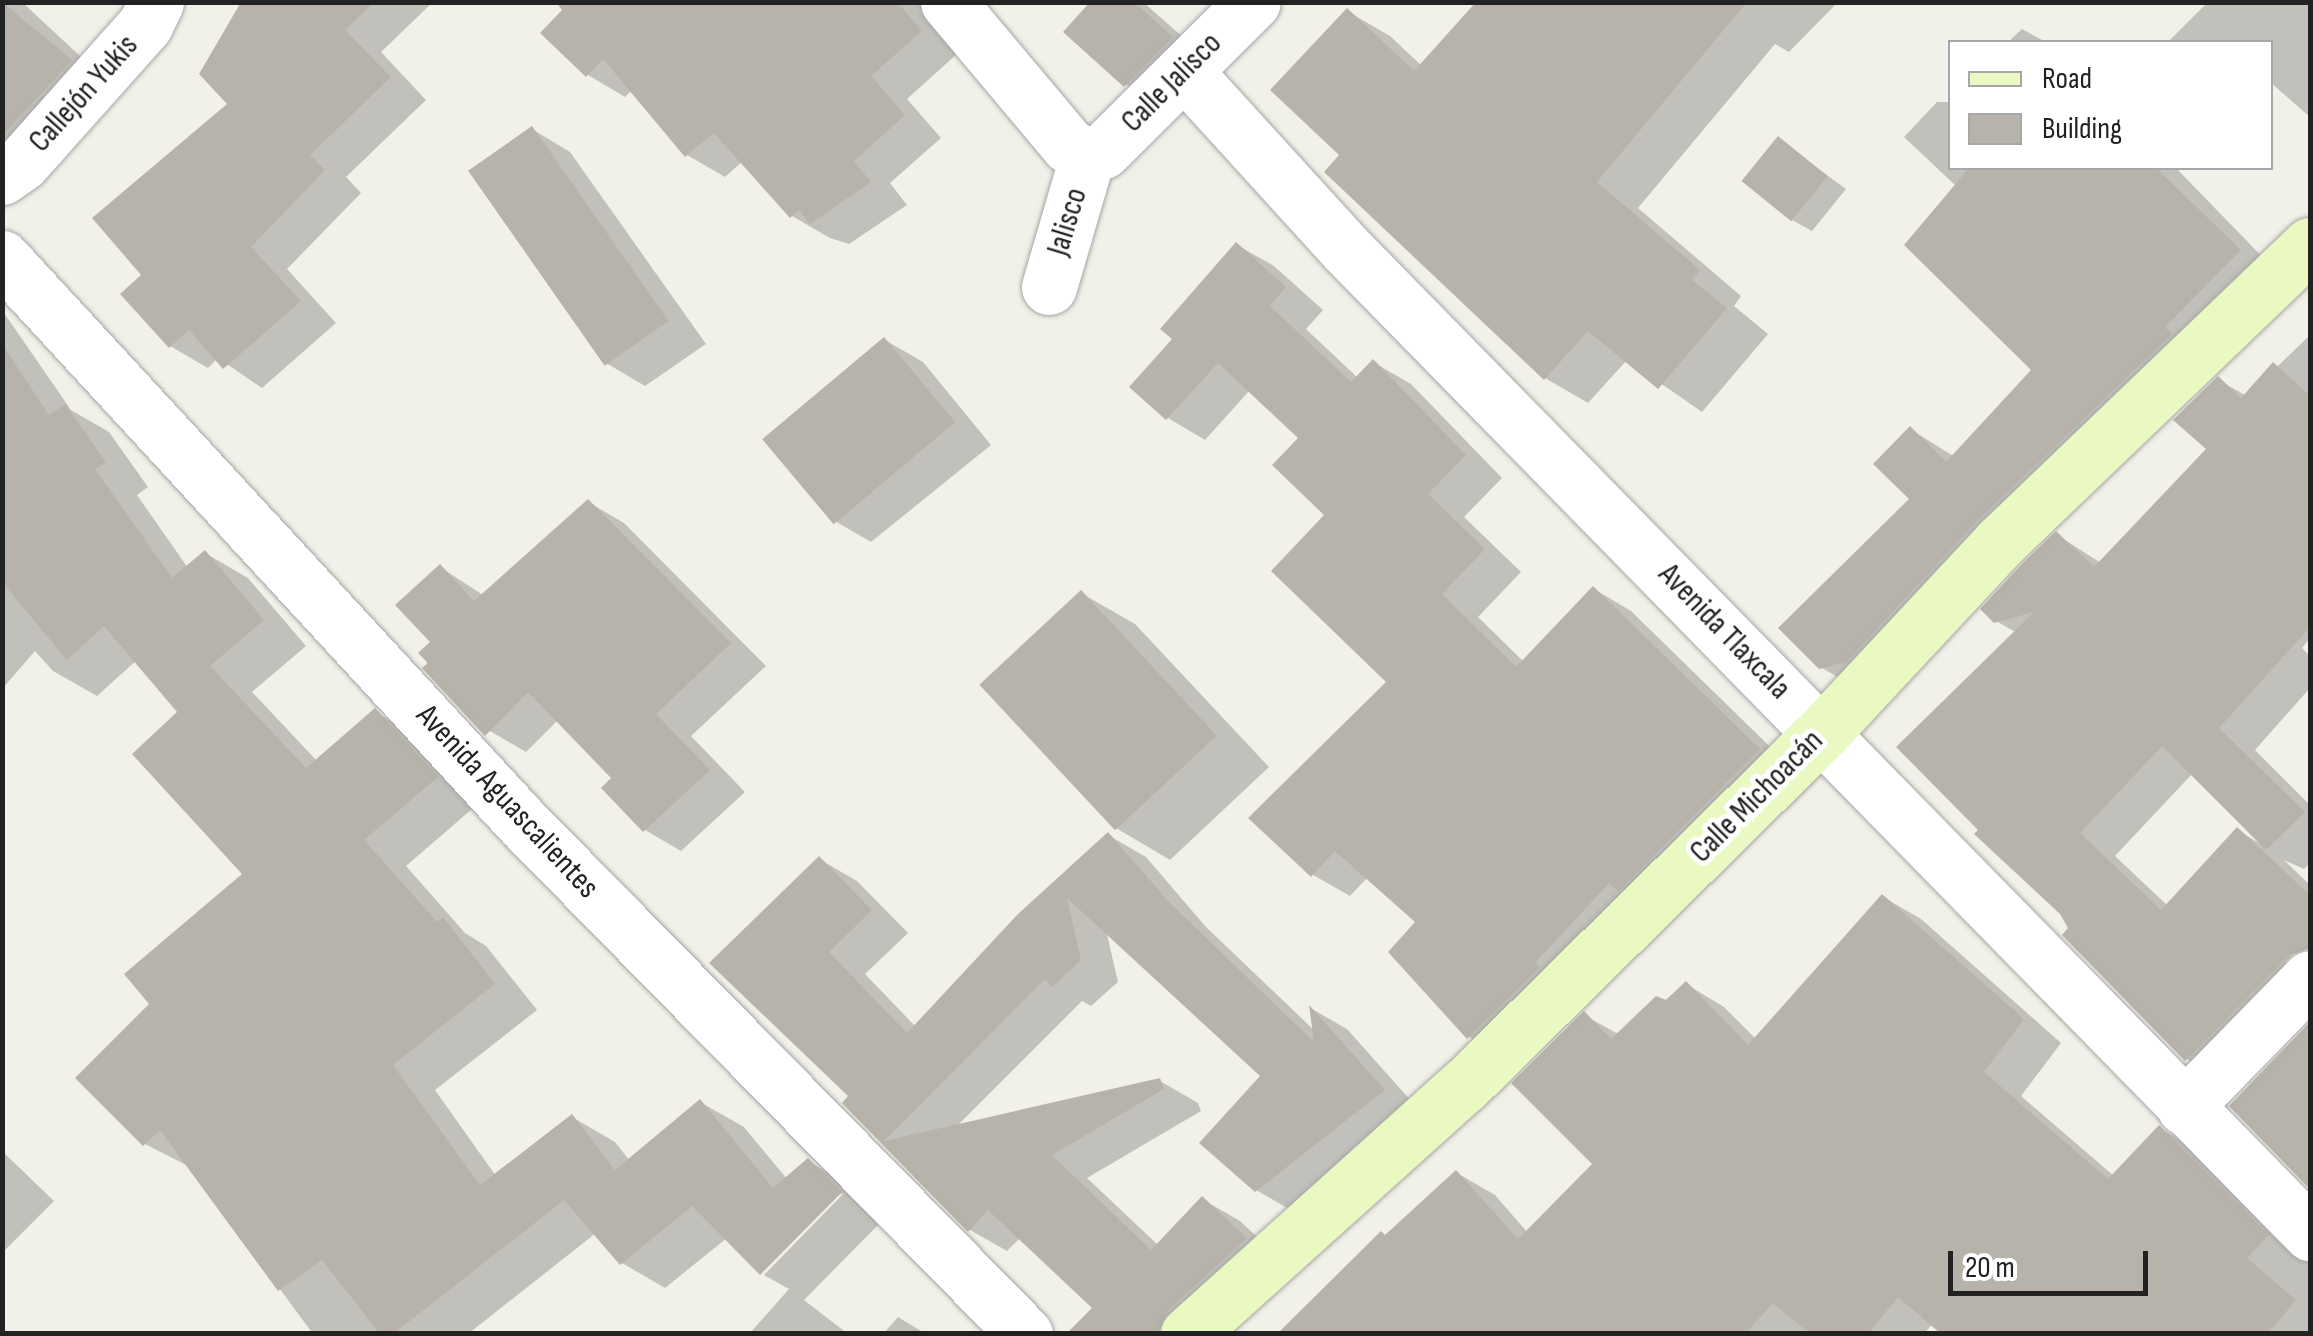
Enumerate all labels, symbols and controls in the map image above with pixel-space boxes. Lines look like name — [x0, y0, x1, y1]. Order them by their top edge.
street label: Calle Jalisco — [1114, 25, 1230, 141]
street label: Callejón Yukis — [21, 27, 147, 161]
legend — [1948, 40, 2273, 170]
text: Road — [2042, 61, 2092, 97]
text: Building — [2042, 111, 2122, 147]
street label: Jalisco — [1040, 183, 1096, 261]
street label: Avenida Tlaxcala — [1650, 556, 1798, 708]
street label: Avenida Aguascalientes — [407, 697, 607, 907]
street label: Calle Michoacán — [1682, 722, 1832, 872]
scale bar — [1953, 1231, 2153, 1293]
text: 20 m — [1965, 1250, 2015, 1286]

